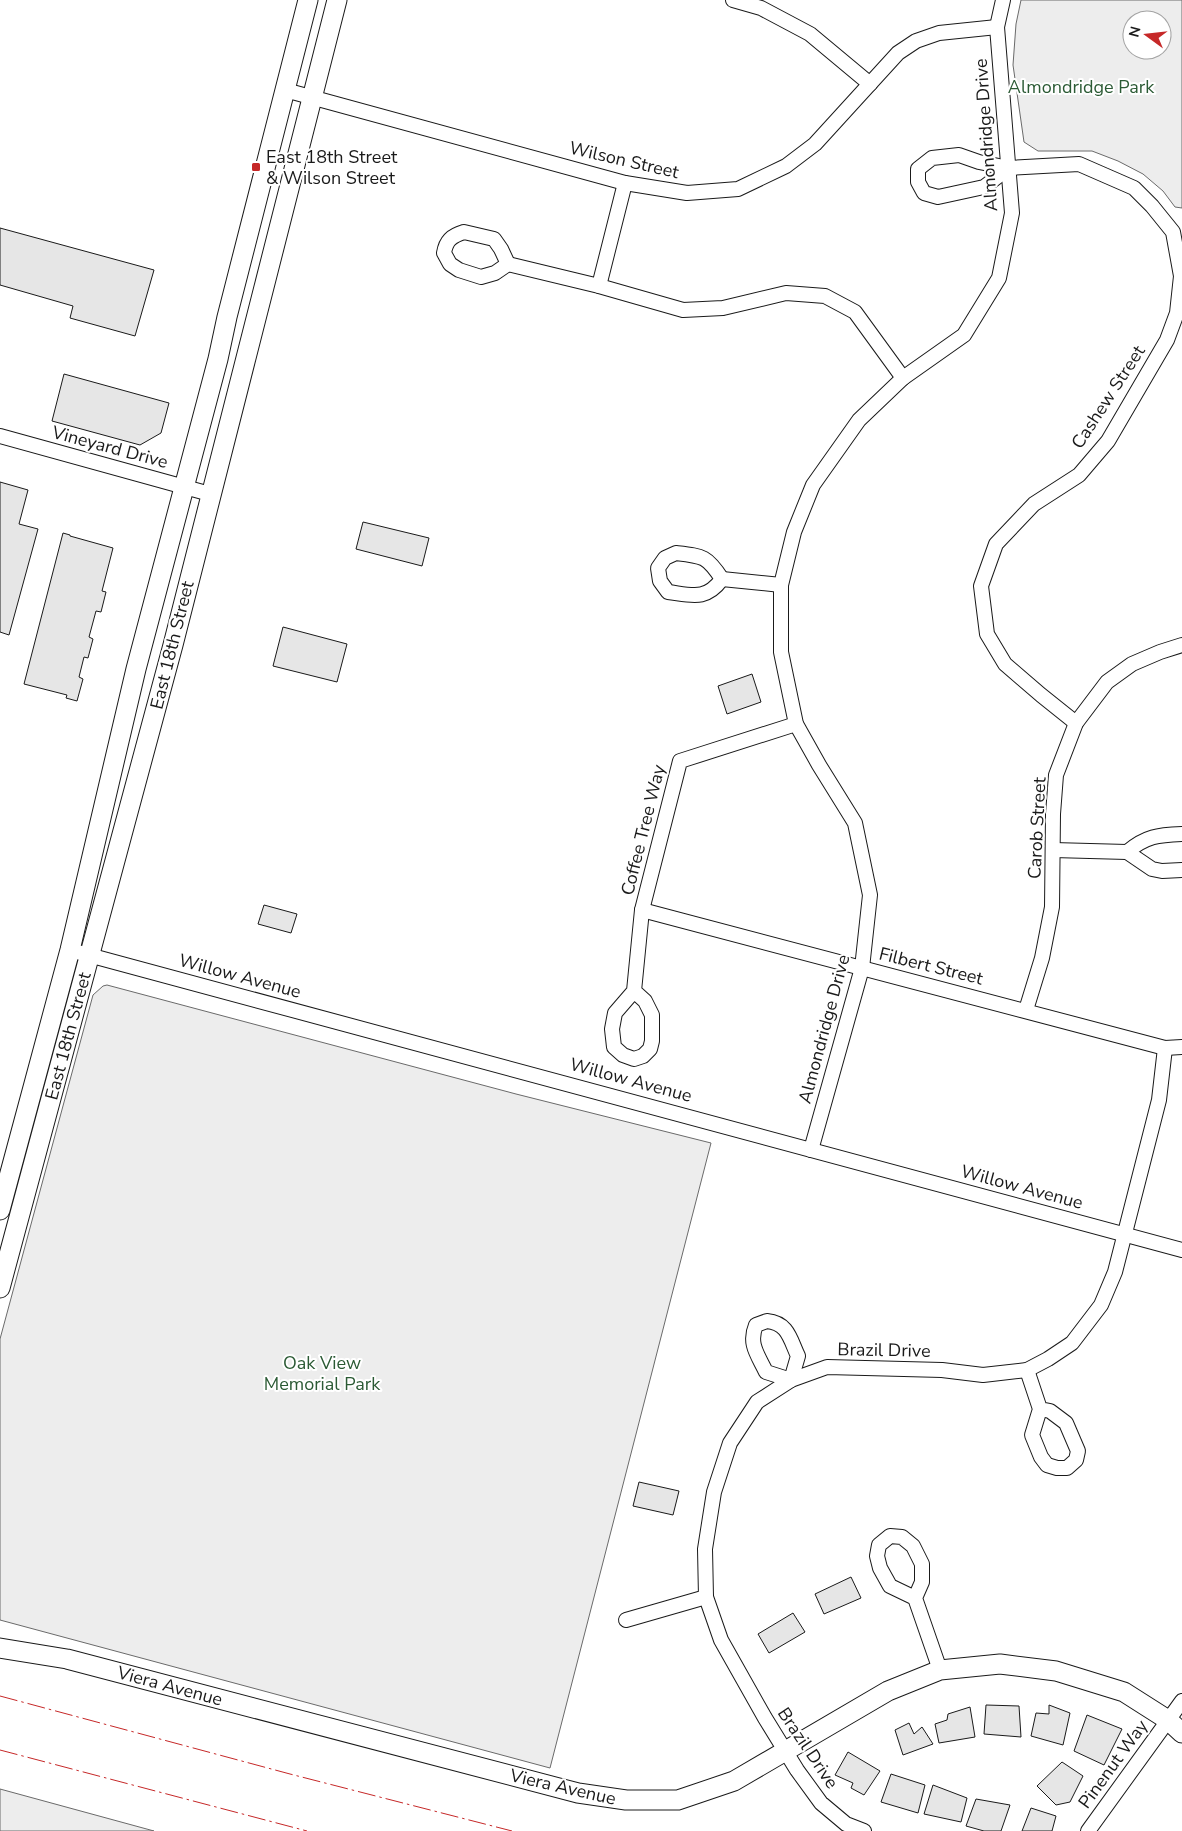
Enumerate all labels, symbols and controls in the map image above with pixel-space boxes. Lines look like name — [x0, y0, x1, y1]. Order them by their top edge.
north arrow — [1122, 10, 1172, 60]
text: N — [1124, 24, 1145, 39]
street label: Almondridge Drive — [969, 58, 1003, 212]
park label: Almondridge Park — [1008, 75, 1155, 99]
street label: Wilson Street — [567, 136, 682, 184]
place label: East 18th Street & Wilson Street — [266, 145, 398, 190]
marker: East 18th Street & Wilson Street — [250, 161, 262, 173]
street label: Cashew Street — [1066, 340, 1151, 453]
street label: Vineyard Drive — [48, 420, 171, 474]
street label: East 18th Street — [144, 578, 200, 712]
street label: Coffee Tree Way — [615, 762, 671, 898]
street label: Carob Street — [1022, 776, 1052, 880]
street label: Filbert Street — [876, 941, 986, 991]
street label: Willow Avenue — [176, 948, 304, 1004]
street label: Almondridge Drive — [793, 952, 855, 1106]
street label: East 18th Street — [39, 969, 97, 1102]
street label: Willow Avenue — [567, 1052, 695, 1108]
street label: Willow Avenue — [958, 1159, 1086, 1215]
street label: Brazil Drive — [837, 1337, 931, 1363]
park label: Oak View Memorial Park — [264, 1351, 381, 1396]
street label: Viera Avenue — [114, 1660, 225, 1712]
street label: Brazil Drive — [772, 1703, 844, 1793]
street label: Pinenut Way — [1073, 1714, 1154, 1813]
street label: Viera Avenue — [507, 1763, 618, 1811]

